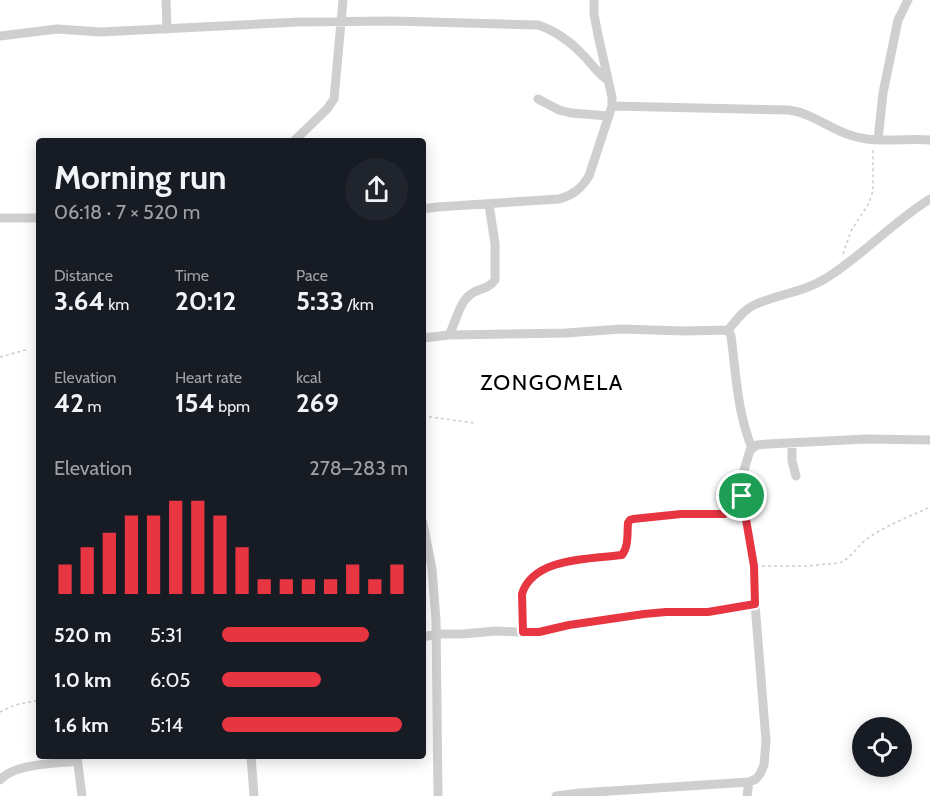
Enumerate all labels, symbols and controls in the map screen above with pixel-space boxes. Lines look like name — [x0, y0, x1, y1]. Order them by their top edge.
text: Morning run — [54, 157, 226, 197]
button: share — [345, 158, 408, 221]
text: 06:18 · 7 × 520 m — [54, 200, 200, 224]
text: Distance — [54, 266, 113, 285]
text: Time — [175, 266, 209, 285]
text: Pace — [296, 266, 328, 285]
text: 3.64 — [54, 285, 105, 317]
text: 20:12 — [175, 285, 236, 317]
text: 5:33 — [296, 285, 344, 317]
text: km — [105, 295, 129, 314]
text: /km — [344, 295, 374, 314]
text: Elevation — [54, 368, 117, 387]
text: Heart rate — [175, 368, 242, 387]
text: kcal — [296, 368, 322, 387]
district label: ZONGOMELA — [480, 369, 624, 396]
text: 42 — [54, 387, 84, 419]
text: 154 — [175, 387, 215, 419]
text: 269 — [296, 387, 339, 419]
text: m — [84, 397, 102, 416]
text: bpm — [215, 397, 250, 416]
text: Elevation — [54, 456, 132, 480]
text: 278–283 m — [309, 456, 408, 480]
pin — [716, 470, 767, 521]
icon: arrive — [725, 479, 758, 512]
text: 520 m — [54, 623, 111, 647]
text: 5:31 — [150, 623, 182, 647]
text: 1.0 km — [54, 668, 111, 692]
text: 6:05 — [150, 668, 190, 692]
text: 1.6 km — [54, 713, 109, 737]
text: 5:14 — [150, 713, 183, 737]
map controls — [852, 717, 912, 777]
button: locate — [852, 717, 912, 777]

